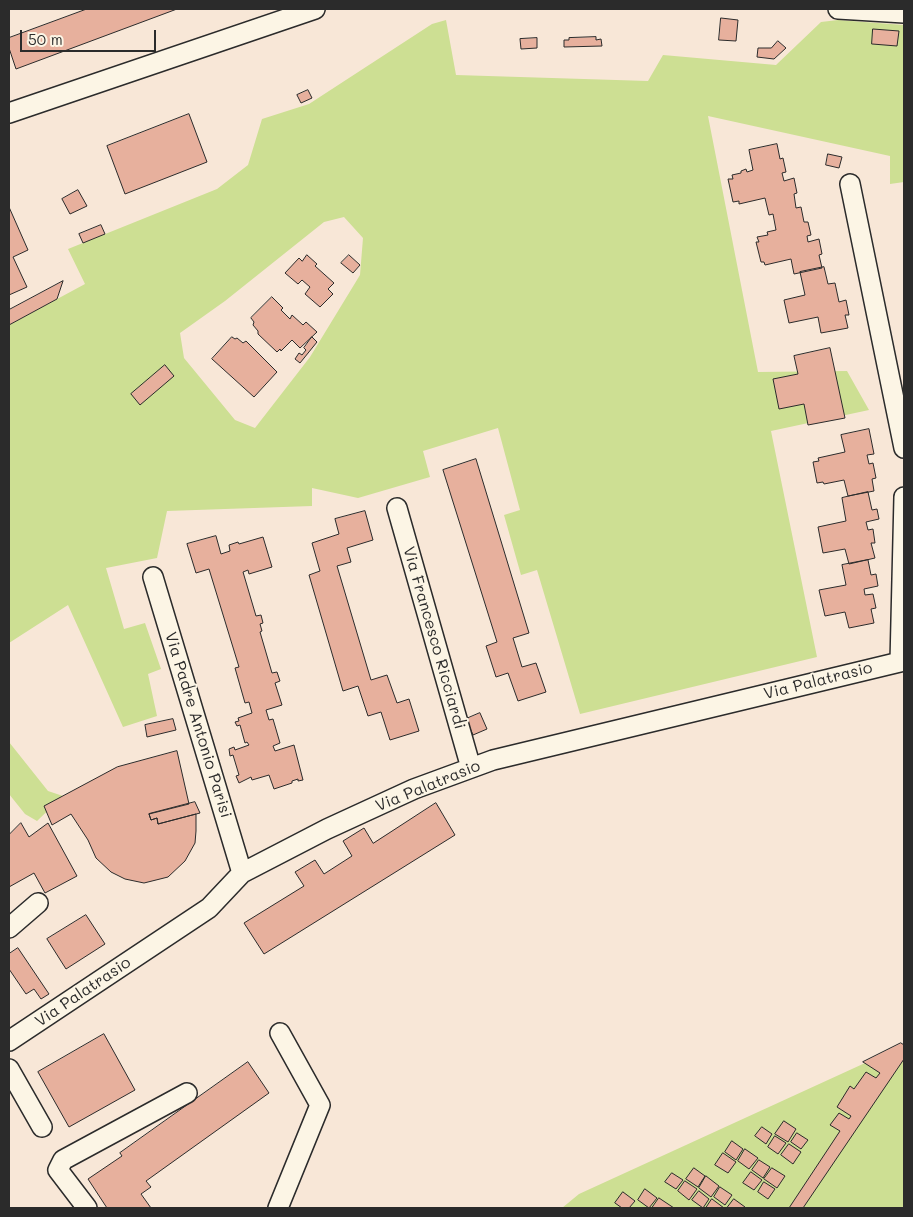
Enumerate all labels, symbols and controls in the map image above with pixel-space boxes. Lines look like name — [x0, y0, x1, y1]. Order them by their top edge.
scale bar — [22, 20, 159, 52]
text: 50 m — [28, 29, 63, 49]
street label: Via Francesco Ricciardi — [399, 544, 469, 732]
street label: Via Padre Antonio Parisi — [161, 630, 235, 820]
street label: Via Palatrasio — [762, 658, 874, 704]
street label: Via Palatrasio — [373, 756, 483, 816]
street label: Via Palatrasio — [32, 953, 134, 1031]

